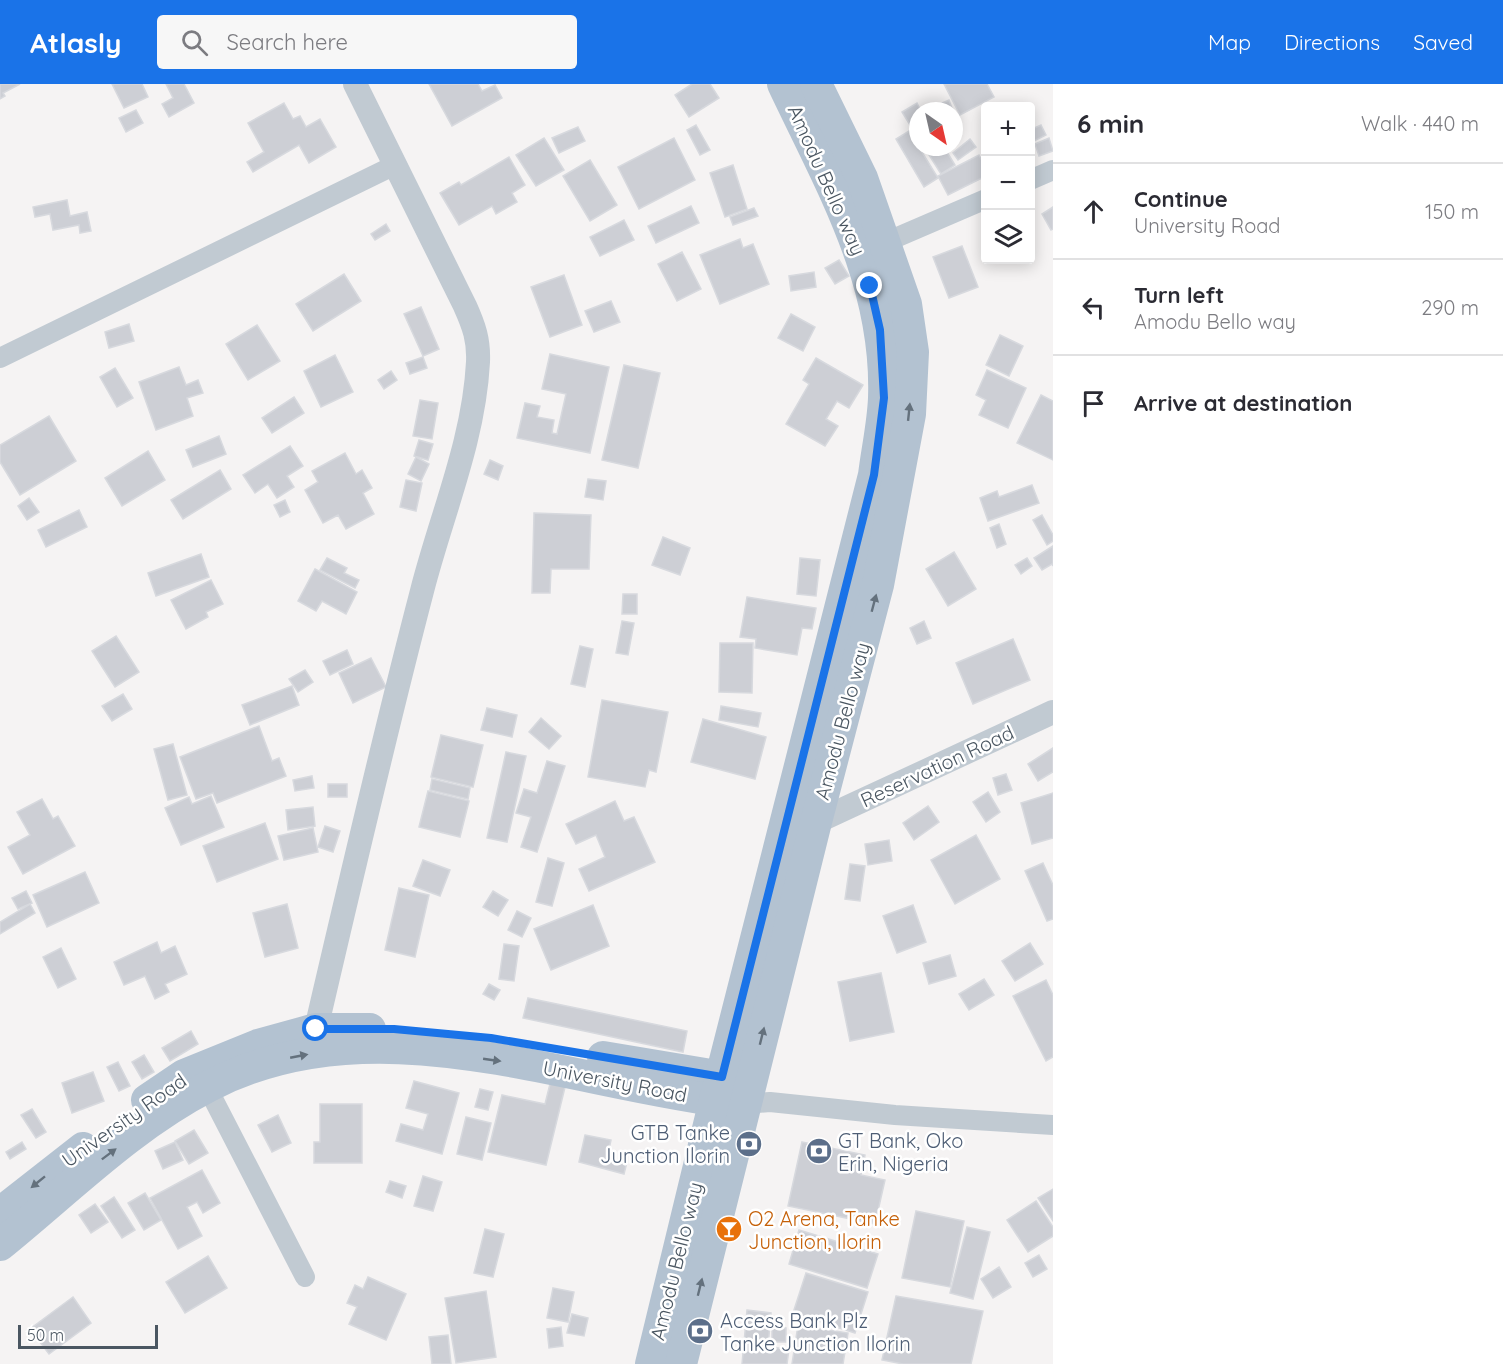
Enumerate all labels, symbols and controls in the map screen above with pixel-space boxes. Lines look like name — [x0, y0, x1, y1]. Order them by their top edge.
search box — [157, 15, 577, 69]
text: Atlasly — [30, 25, 121, 60]
icon: search — [178, 26, 211, 59]
text: Search here — [226, 28, 348, 56]
text: Map — [1208, 29, 1251, 55]
text: Directions — [1284, 29, 1380, 55]
text: Saved — [1413, 29, 1473, 55]
street label: Amodu Bello way — [783, 101, 871, 259]
north arrow — [909, 102, 963, 156]
map controls — [981, 102, 1035, 264]
button: + — [981, 102, 1035, 156]
text: 6 min — [1077, 107, 1144, 140]
text: Walk · 440 m — [1361, 111, 1479, 136]
button: − — [981, 156, 1035, 210]
text: Continue — [1134, 185, 1228, 213]
icon: ahead — [1077, 195, 1110, 228]
text: 150 m — [1425, 199, 1479, 224]
button: layers — [981, 210, 1035, 264]
text: University Road — [1134, 213, 1280, 238]
route end — [856, 272, 882, 298]
text: Turn left — [1134, 281, 1224, 309]
icon: left — [1077, 291, 1110, 324]
text: 290 m — [1421, 295, 1479, 320]
text: Amodu Bello way — [1134, 309, 1296, 334]
icon: arrive — [1077, 387, 1110, 420]
text: Arrive at destination — [1134, 389, 1352, 417]
one-way arrow — [905, 402, 914, 421]
one-way arrow — [869, 594, 879, 613]
street label: Amodu Bello way — [809, 640, 875, 802]
street label: Reservation Road — [856, 720, 1018, 812]
route start — [302, 1015, 328, 1041]
one-way arrow — [757, 1027, 767, 1045]
one-way arrow — [290, 1051, 309, 1060]
one-way arrow — [483, 1055, 502, 1064]
street label: University Road — [541, 1055, 689, 1107]
street label: University Road — [57, 1068, 191, 1172]
place label: GTB Tanke Junction Ilorin — [600, 1120, 730, 1168]
place label: GT Bank, Oko Erin, Nigeria — [838, 1128, 963, 1176]
bank icon: GTB Tanke Junction Ilorin — [734, 1129, 764, 1159]
bank icon: GT Bank, Oko Erin, Nigeria — [804, 1136, 834, 1166]
one-way arrow — [102, 1148, 117, 1160]
one-way arrow — [31, 1176, 46, 1188]
street label: Amodu Bello way — [644, 1179, 708, 1343]
place label: O2 Arena, Tanke Junction, Ilorin — [748, 1206, 900, 1254]
bar icon: O2 Arena, Tanke Junction, Ilorin — [714, 1214, 744, 1244]
one-way arrow — [696, 1278, 706, 1296]
place label: Access Bank Plz Tanke Junction Ilorin — [720, 1308, 911, 1356]
bank icon: Access Bank Plz Tanke Junction Ilorin — [685, 1316, 715, 1346]
scale bar — [18, 1322, 158, 1350]
text: 50 m — [27, 1325, 64, 1345]

